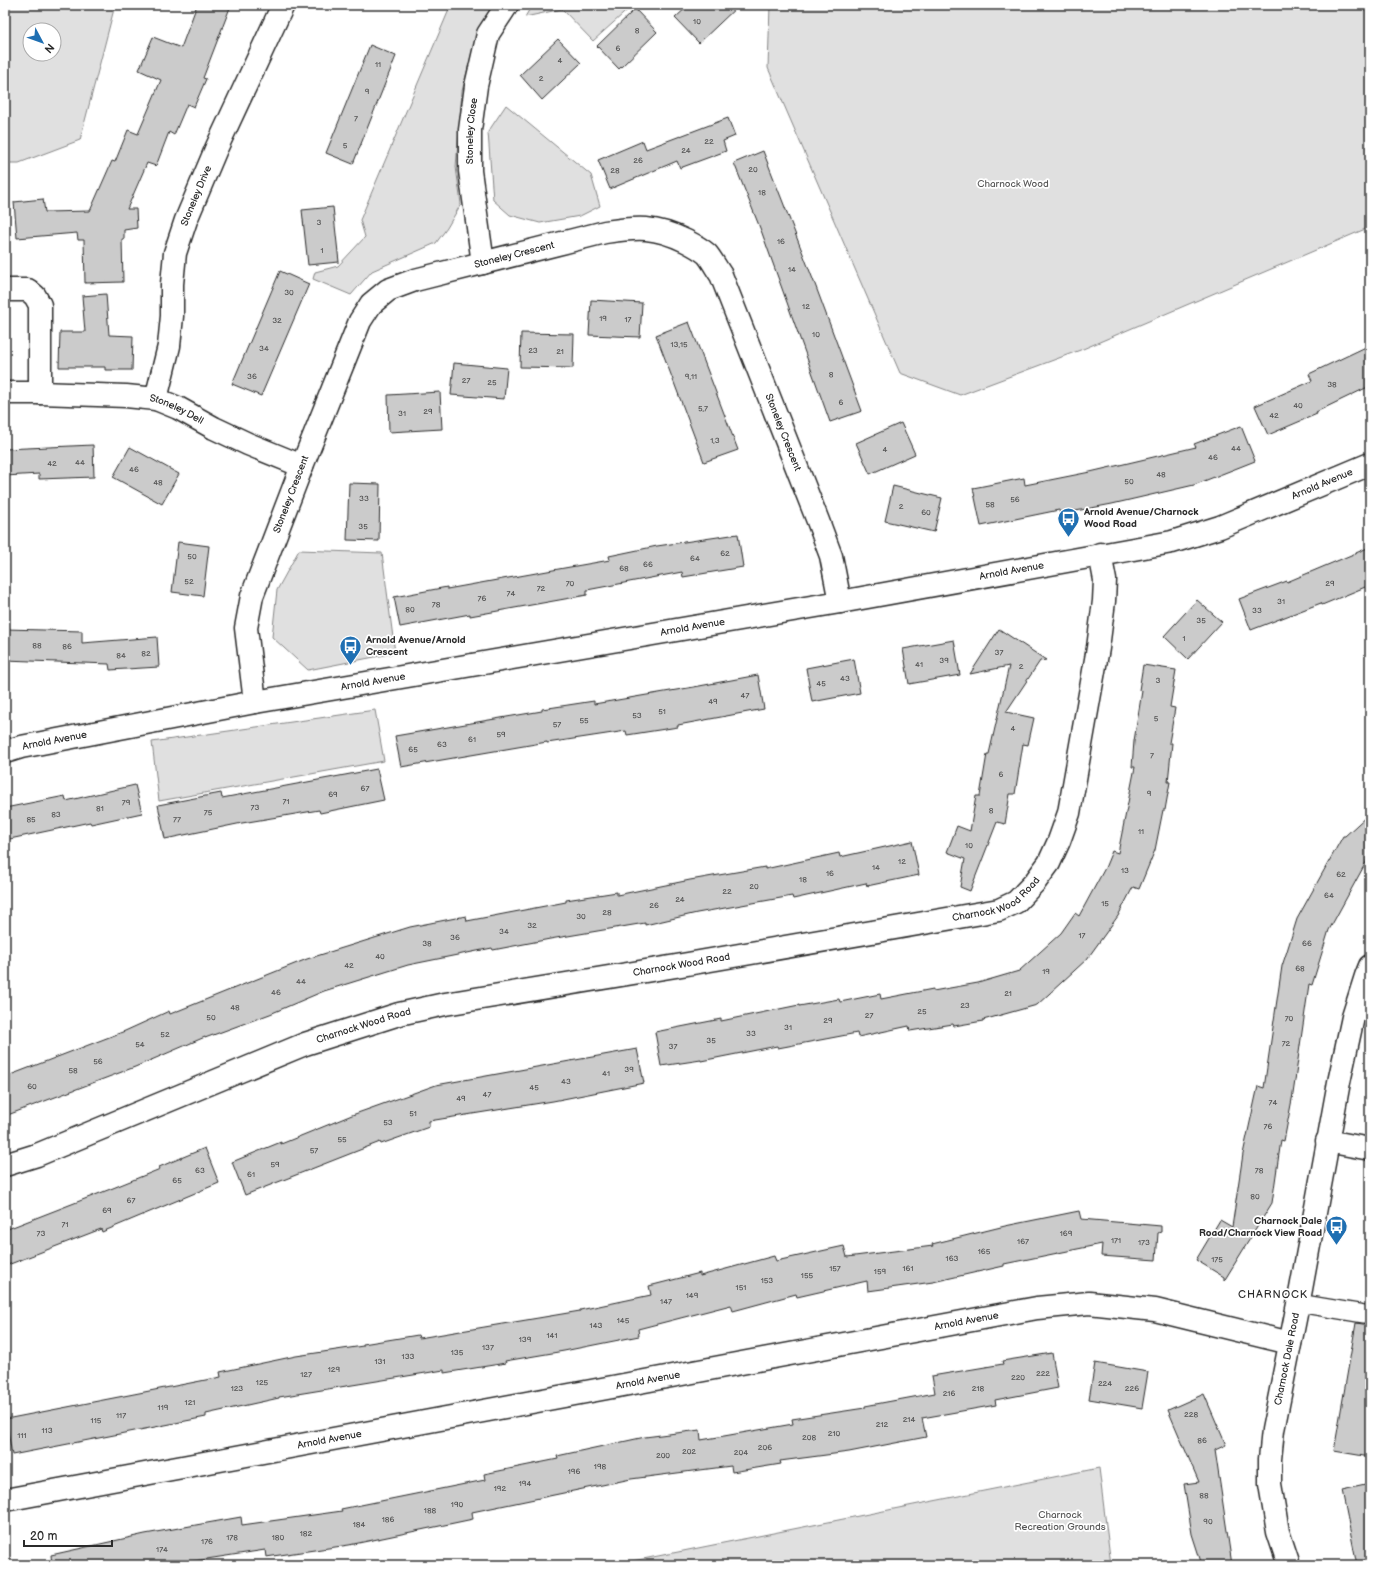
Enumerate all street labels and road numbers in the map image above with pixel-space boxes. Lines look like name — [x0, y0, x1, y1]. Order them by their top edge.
street label: Stoneley Close — [464, 97, 480, 164]
street label: Stoneley Drive — [178, 164, 214, 227]
street label: Stoneley Crescent — [473, 239, 556, 271]
street label: Stoneley Dell — [149, 392, 206, 427]
street label: Stoneley Crescent — [762, 392, 804, 473]
street label: Stoneley Crescent — [271, 454, 312, 535]
street label: Arnold Avenue — [1290, 466, 1355, 502]
street label: Arnold Avenue — [978, 559, 1045, 583]
street label: Arnold Avenue — [659, 616, 726, 639]
street label: Arnold Avenue — [340, 670, 406, 693]
street label: Arnold Avenue — [21, 728, 88, 753]
street label: Charnock Wood Road — [951, 875, 1043, 924]
street label: Charnock Wood Road — [632, 951, 731, 979]
street label: Charnock Wood Road — [315, 1006, 412, 1046]
street label: Arnold Avenue — [933, 1309, 1000, 1333]
street label: Charnock Dale Road — [1272, 1311, 1302, 1406]
street label: Arnold Avenue — [615, 1368, 681, 1392]
street label: Arnold Avenue — [296, 1428, 363, 1452]

